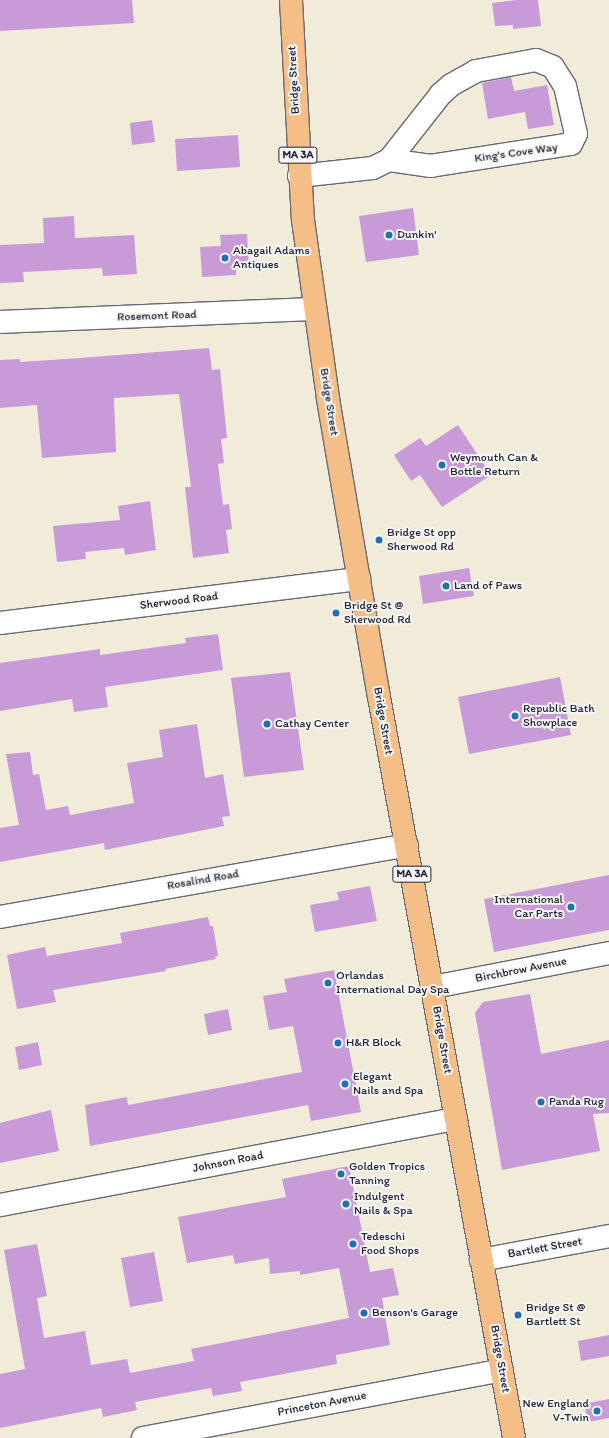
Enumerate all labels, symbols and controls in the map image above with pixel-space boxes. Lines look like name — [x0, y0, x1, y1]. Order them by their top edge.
street label: Bridge Street — [285, 46, 303, 114]
street label: King's Cove Way — [474, 140, 558, 166]
road number: MA 3A — [278, 146, 318, 164]
place label: Dunkin' — [397, 228, 437, 242]
marker: Dunkin' — [384, 230, 394, 240]
place label: Abagail Adams Antiques — [233, 244, 310, 272]
marker: Abagail Adams Antiques — [220, 253, 230, 263]
street label: Rosemont Road — [117, 307, 197, 325]
street label: Bridge Street — [317, 367, 341, 437]
place label: Weymouth Can & Bottle Return — [450, 451, 538, 479]
marker: Weymouth Can & Bottle Return — [437, 460, 447, 470]
place label: Bridge St opp Sherwood Rd — [387, 526, 456, 554]
marker: Bridge St opp Sherwood Rd — [374, 535, 384, 545]
place label: Land of Paws — [454, 579, 522, 593]
marker: Land of Paws — [441, 581, 451, 591]
street label: Sherwood Road — [139, 589, 219, 613]
place label: Bridge St @ Sherwood Rd — [344, 599, 411, 627]
marker: Bridge St @ Sherwood Rd — [331, 608, 341, 618]
street label: Bridge Street — [370, 686, 396, 756]
place label: Republic Bath Showplace — [523, 702, 594, 730]
marker: Republic Bath Showplace — [510, 711, 520, 721]
place label: Cathay Center — [275, 717, 349, 731]
marker: Cathay Center — [262, 719, 272, 729]
road number: MA 3A — [392, 865, 432, 883]
street label: Rosalind Road — [166, 867, 240, 893]
place label: International Car Parts — [494, 893, 563, 921]
marker: International Car Parts — [566, 902, 576, 912]
street label: Birchbrow Avenue — [474, 954, 568, 986]
place label: Orlandas International Day Spa — [336, 969, 449, 997]
marker: Orlandas International Day Spa — [323, 978, 333, 988]
street label: Bridge Street — [429, 1005, 455, 1075]
place label: H&R Block — [346, 1036, 401, 1050]
marker: H&R Block — [333, 1038, 343, 1048]
place label: Elegant Nails and Spa — [353, 1070, 423, 1098]
marker: Elegant Nails and Spa — [340, 1079, 350, 1089]
place label: Panda Rug — [549, 1095, 604, 1109]
marker: Panda Rug — [536, 1097, 546, 1107]
street label: Johnson Road — [192, 1148, 264, 1176]
place label: Golden Tropics Tanning — [349, 1160, 425, 1188]
marker: Golden Tropics Tanning — [336, 1169, 346, 1179]
place label: Indulgent Nails & Spa — [354, 1190, 413, 1218]
marker: Indulgent Nails & Spa — [341, 1199, 351, 1209]
place label: Tedeschi Food Shops — [361, 1230, 419, 1258]
street label: Bartlett Street — [507, 1234, 583, 1262]
marker: Tedeschi Food Shops — [348, 1239, 358, 1249]
place label: Bridge St @ Bartlett St — [526, 1301, 586, 1329]
place label: Benson's Garage — [372, 1306, 458, 1320]
marker: Benson's Garage — [359, 1308, 369, 1318]
marker: Bridge St @ Bartlett St — [513, 1310, 523, 1320]
street label: Bridge Street — [487, 1324, 513, 1394]
street label: Princeton Avenue — [277, 1388, 367, 1420]
place label: New England V-Twin — [522, 1397, 589, 1425]
marker: New England V-Twin — [592, 1406, 602, 1416]

